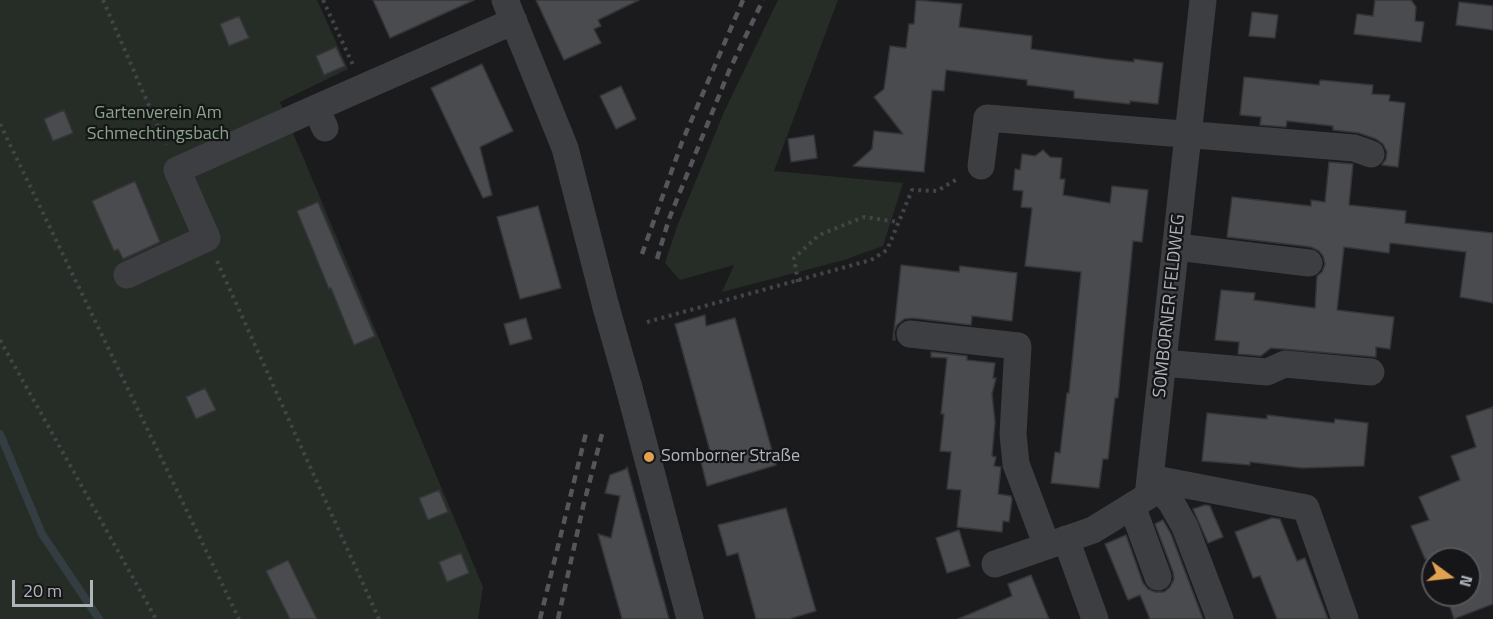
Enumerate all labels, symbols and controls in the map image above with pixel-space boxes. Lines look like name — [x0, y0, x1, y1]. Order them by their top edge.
park label: Gartenverein Am Schmechtingsbach — [87, 103, 229, 146]
street label: SOMBORNER FELDWEG — [1150, 213, 1190, 399]
place label: Somborner Straße — [661, 446, 800, 468]
marker: Somborner Straße — [642, 450, 656, 464]
north arrow — [1421, 547, 1481, 607]
scale bar — [15, 568, 96, 606]
text: N — [1453, 573, 1479, 590]
text: 20 m — [23, 577, 62, 604]

